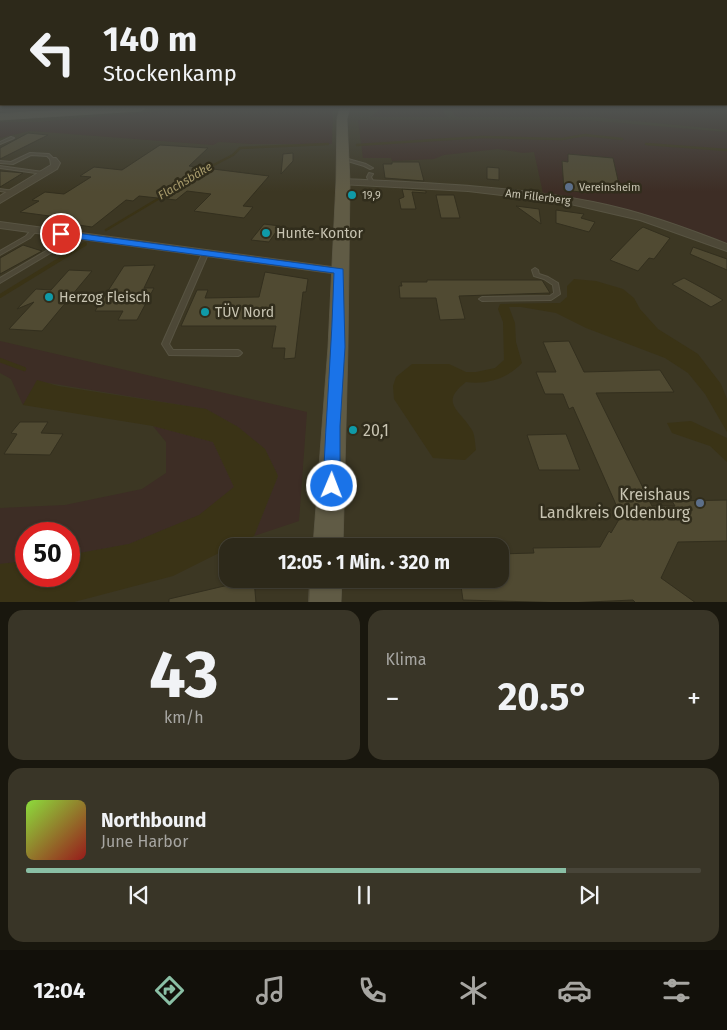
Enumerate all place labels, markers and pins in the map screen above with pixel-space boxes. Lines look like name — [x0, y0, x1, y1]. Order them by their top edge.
marker: Vereinsheim — [563, 181, 575, 193]
place label: Vereinsheim — [579, 181, 640, 194]
marker: 19,9 — [346, 189, 358, 201]
place label: 19,9 — [362, 189, 381, 202]
pin — [40, 213, 82, 255]
place label: Hunte-Kontor — [276, 225, 363, 242]
marker: Hunte-Kontor — [260, 227, 272, 239]
place label: Herzog Fleisch — [59, 289, 150, 306]
marker: Herzog Fleisch — [43, 291, 55, 303]
place label: TÜV Nord — [215, 303, 274, 321]
marker: TÜV Nord — [199, 306, 211, 318]
place label: 20,1 — [363, 421, 389, 440]
marker: 20,1 — [347, 424, 359, 436]
place label: Kreishaus Landkreis Oldenburg — [539, 485, 691, 522]
marker: Kreishaus Landkreis Oldenburg — [694, 497, 706, 509]

